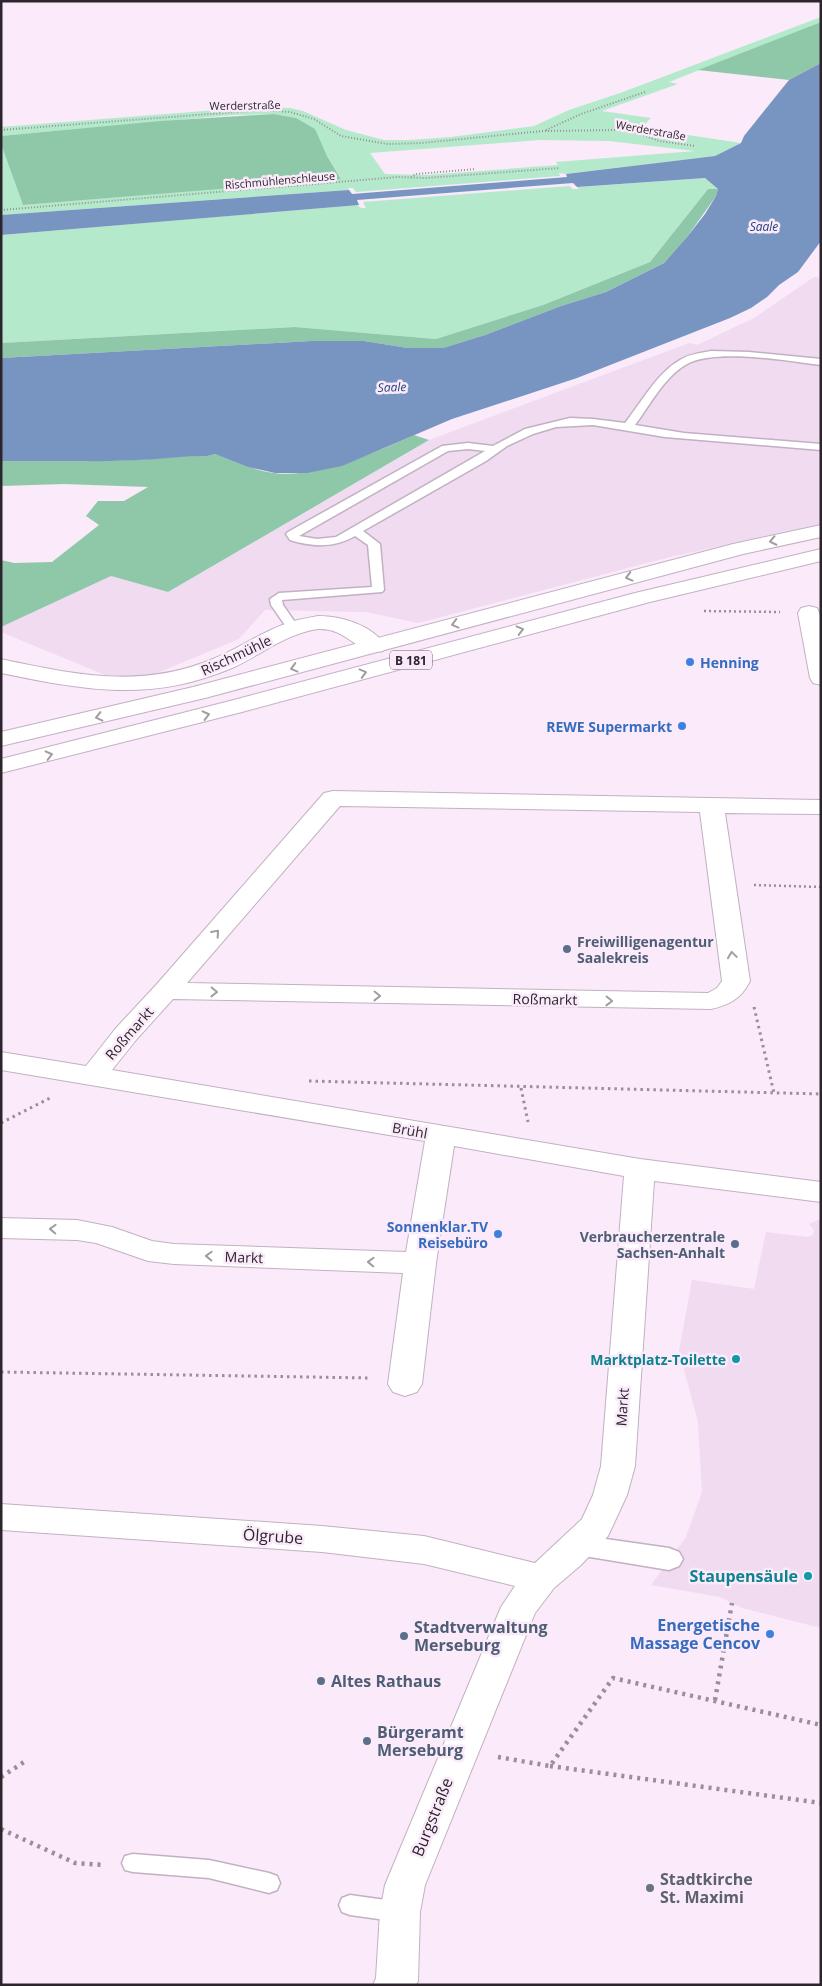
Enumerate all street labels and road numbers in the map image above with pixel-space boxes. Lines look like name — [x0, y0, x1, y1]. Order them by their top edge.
street label: Werderstraße — [209, 97, 281, 113]
street label: Werderstraße — [615, 116, 687, 144]
street label: Rischmühlenschleuse — [224, 168, 336, 192]
street label: Rischmühle — [198, 630, 274, 680]
road number: B 181 — [390, 650, 432, 670]
street label: Roßmarkt — [513, 989, 577, 1009]
street label: Roßmarkt — [101, 1002, 157, 1064]
street label: Brühl — [391, 1118, 429, 1142]
street label: Markt — [224, 1247, 264, 1267]
street label: Markt — [611, 1387, 633, 1427]
street label: Ölgrube — [242, 1523, 304, 1549]
street label: Burgstraße — [406, 1774, 458, 1860]

